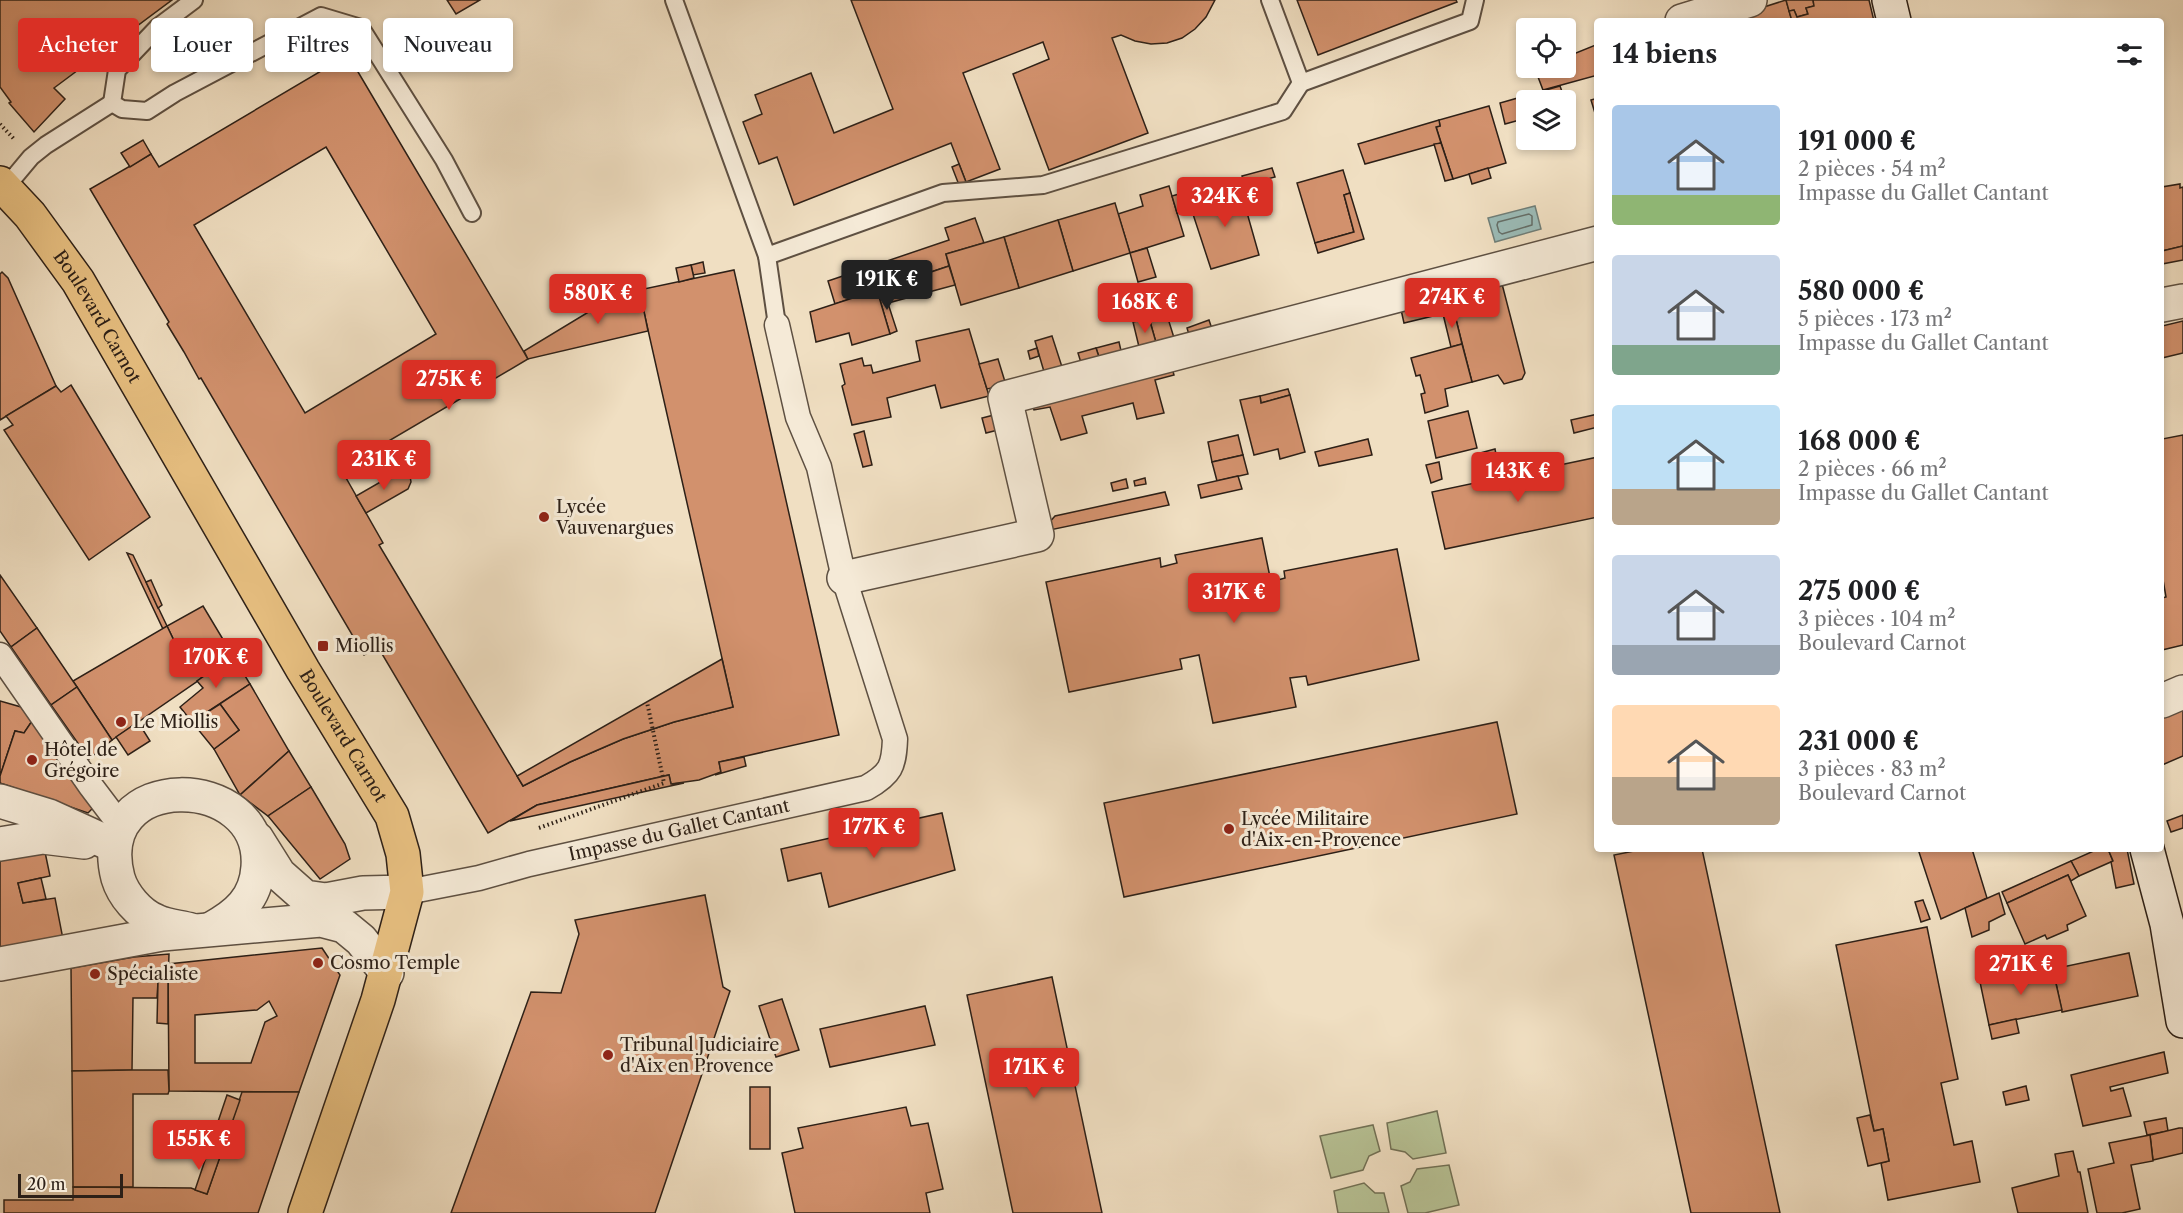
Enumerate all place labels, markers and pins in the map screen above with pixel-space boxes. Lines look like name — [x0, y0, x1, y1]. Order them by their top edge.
pin: 324K € — [1176, 177, 1274, 228]
pin: 191K € — [838, 260, 936, 311]
pin: 580K € — [549, 274, 647, 325]
pin: 274K € — [1403, 278, 1501, 329]
pin: 168K € — [1096, 283, 1194, 334]
pin: 275K € — [400, 360, 498, 411]
pin: 231K € — [335, 440, 433, 491]
pin: 143K € — [1469, 452, 1567, 503]
place label: Lycée Vauvenargues — [555, 496, 674, 539]
marker: Lycée Vauvenargues — [537, 510, 551, 524]
pin: 317K € — [1185, 573, 1283, 624]
place label: Miollis — [335, 635, 394, 657]
pin: 170K € — [167, 638, 265, 689]
marker: Miollis — [316, 639, 330, 653]
place label: Le Miollis — [133, 711, 218, 733]
marker: Le Miollis — [114, 715, 128, 729]
place label: Hôtel de Grégoire — [44, 739, 119, 782]
marker: Hôtel de Grégoire — [25, 753, 39, 767]
pin: 177K € — [825, 808, 923, 859]
place label: Lycée Militaire d'Aix-en-Provence — [1241, 808, 1401, 851]
marker: Lycée Militaire d'Aix-en-Provence — [1222, 822, 1236, 836]
pin: 271K € — [1972, 945, 2070, 996]
place label: Cosmo Temple — [330, 952, 460, 974]
marker: Cosmo Temple — [311, 956, 325, 970]
place label: Spécialiste — [107, 963, 198, 985]
marker: Spécialiste — [88, 967, 102, 981]
place label: Tribunal Judiciaire d'Aix en Provence — [620, 1034, 779, 1077]
marker: Tribunal Judiciaire d'Aix en Provence — [601, 1048, 615, 1062]
pin: 171K € — [985, 1048, 1083, 1099]
pin: 155K € — [150, 1120, 248, 1171]

